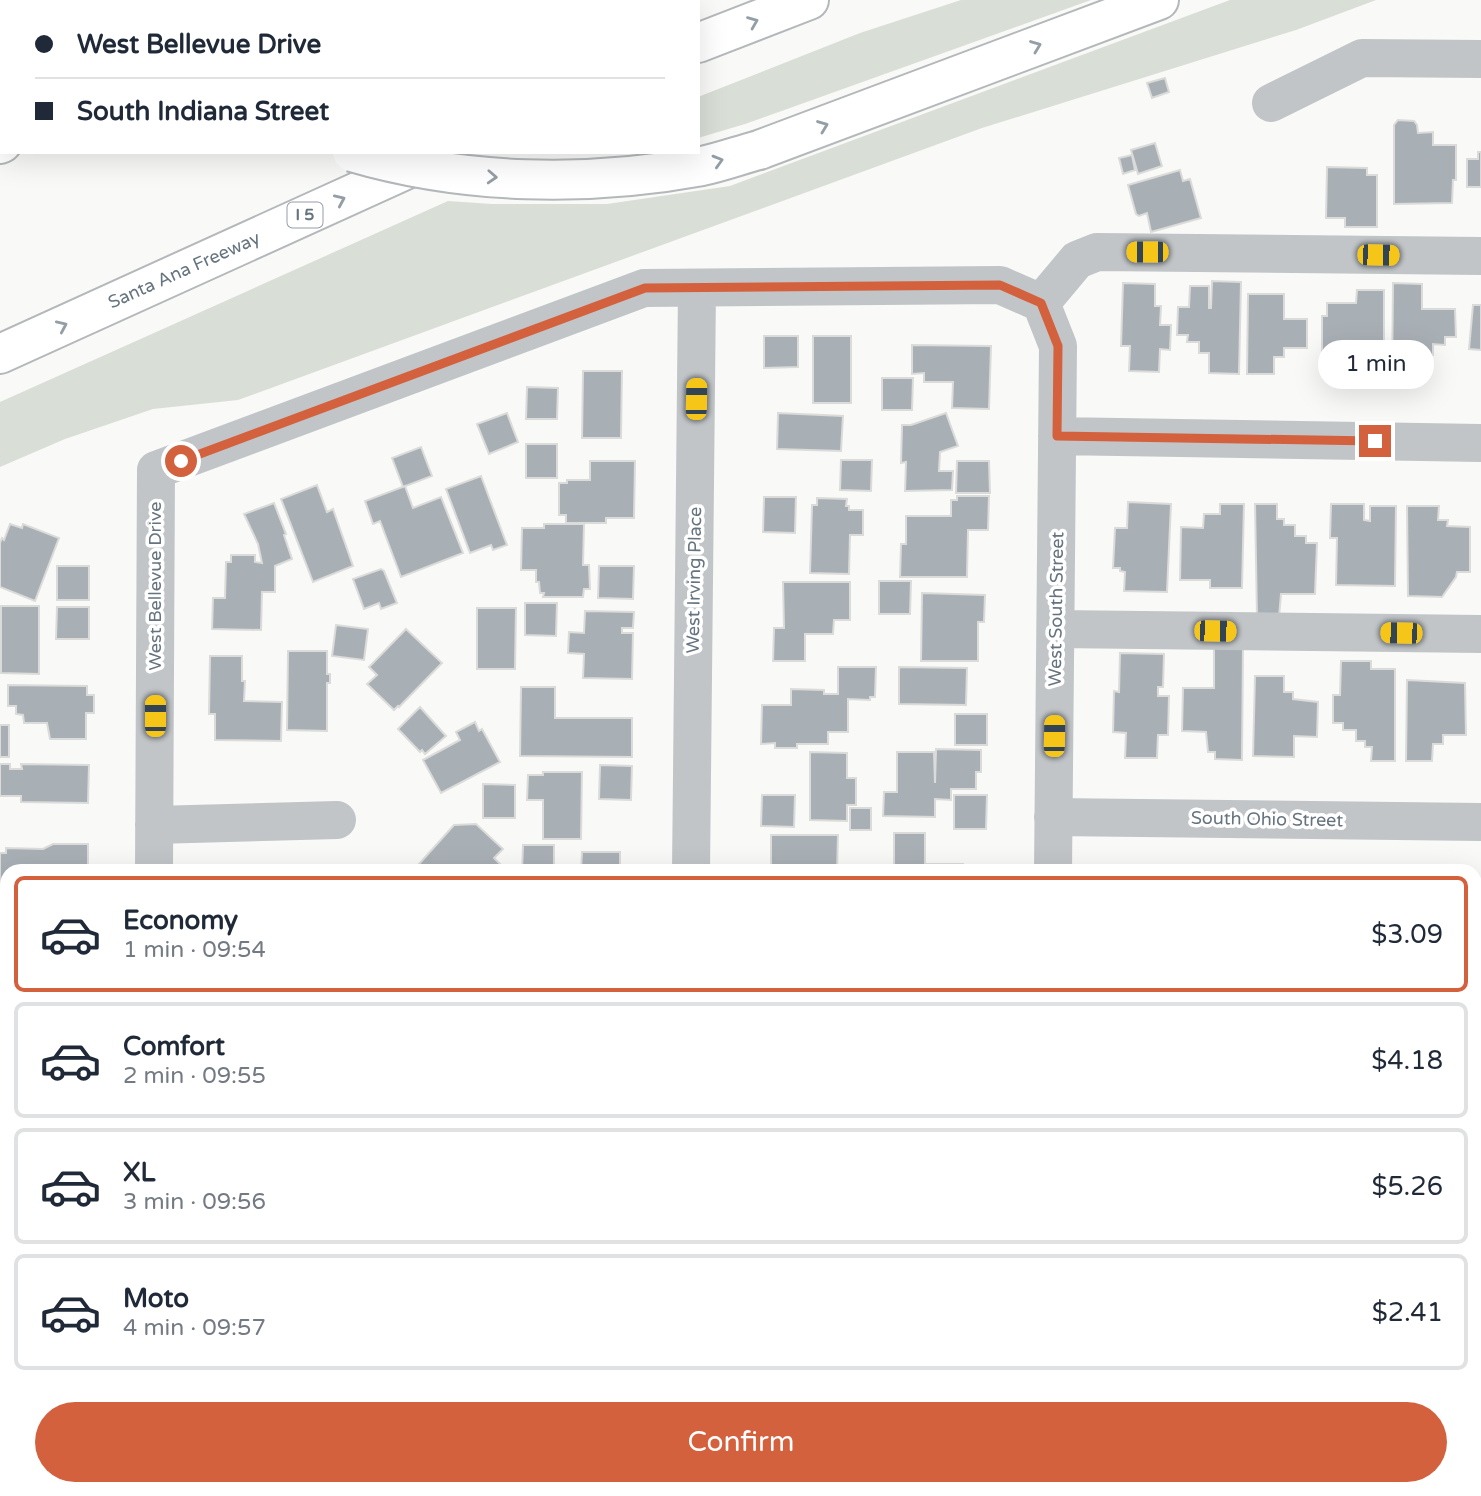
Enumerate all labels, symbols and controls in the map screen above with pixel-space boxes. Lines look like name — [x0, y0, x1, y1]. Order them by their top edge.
one-way arrow — [747, 16, 759, 30]
text: West Bellevue Drive — [77, 29, 321, 60]
one-way arrow — [1029, 41, 1041, 55]
text: South Indiana Street — [77, 96, 329, 127]
one-way arrow — [816, 120, 828, 134]
one-way arrow — [711, 155, 723, 170]
one-way arrow — [486, 169, 497, 184]
one-way arrow — [332, 194, 345, 208]
road number: I 5 — [288, 202, 322, 228]
street label: Santa Ana Freeway — [105, 226, 264, 313]
car — [1127, 242, 1169, 263]
car — [1357, 244, 1400, 266]
one-way arrow — [55, 320, 67, 334]
callout: 1 min — [1317, 340, 1433, 388]
text: 1 min — [1345, 350, 1407, 378]
car — [686, 378, 707, 420]
route end — [1359, 425, 1391, 457]
route start — [165, 445, 197, 477]
street label: West Bellevue Drive — [144, 501, 166, 671]
street label: West Irving Place — [682, 506, 706, 654]
street label: West South Street — [1044, 531, 1068, 687]
car — [1194, 620, 1237, 642]
car — [1380, 622, 1423, 644]
car — [145, 695, 166, 737]
car — [1044, 715, 1065, 757]
street label: South Ohio Street — [1191, 807, 1344, 831]
icon: car — [39, 903, 102, 966]
text: Economy — [123, 905, 238, 936]
text: $3.09 — [1371, 919, 1443, 950]
text: 1 min · 09:54 — [123, 936, 266, 964]
icon: car — [39, 1029, 102, 1092]
text: Comfort — [123, 1031, 225, 1062]
text: $4.18 — [1371, 1045, 1443, 1076]
text: 2 min · 09:55 — [123, 1062, 266, 1090]
icon: car — [39, 1155, 102, 1218]
text: XL — [123, 1157, 155, 1188]
text: $5.26 — [1371, 1171, 1443, 1202]
text: 3 min · 09:56 — [123, 1188, 266, 1216]
icon: car — [39, 1281, 102, 1344]
text: Moto — [123, 1283, 189, 1314]
text: $2.41 — [1372, 1297, 1443, 1328]
text: 4 min · 09:57 — [123, 1314, 266, 1342]
button: Confirm — [35, 1402, 1447, 1482]

